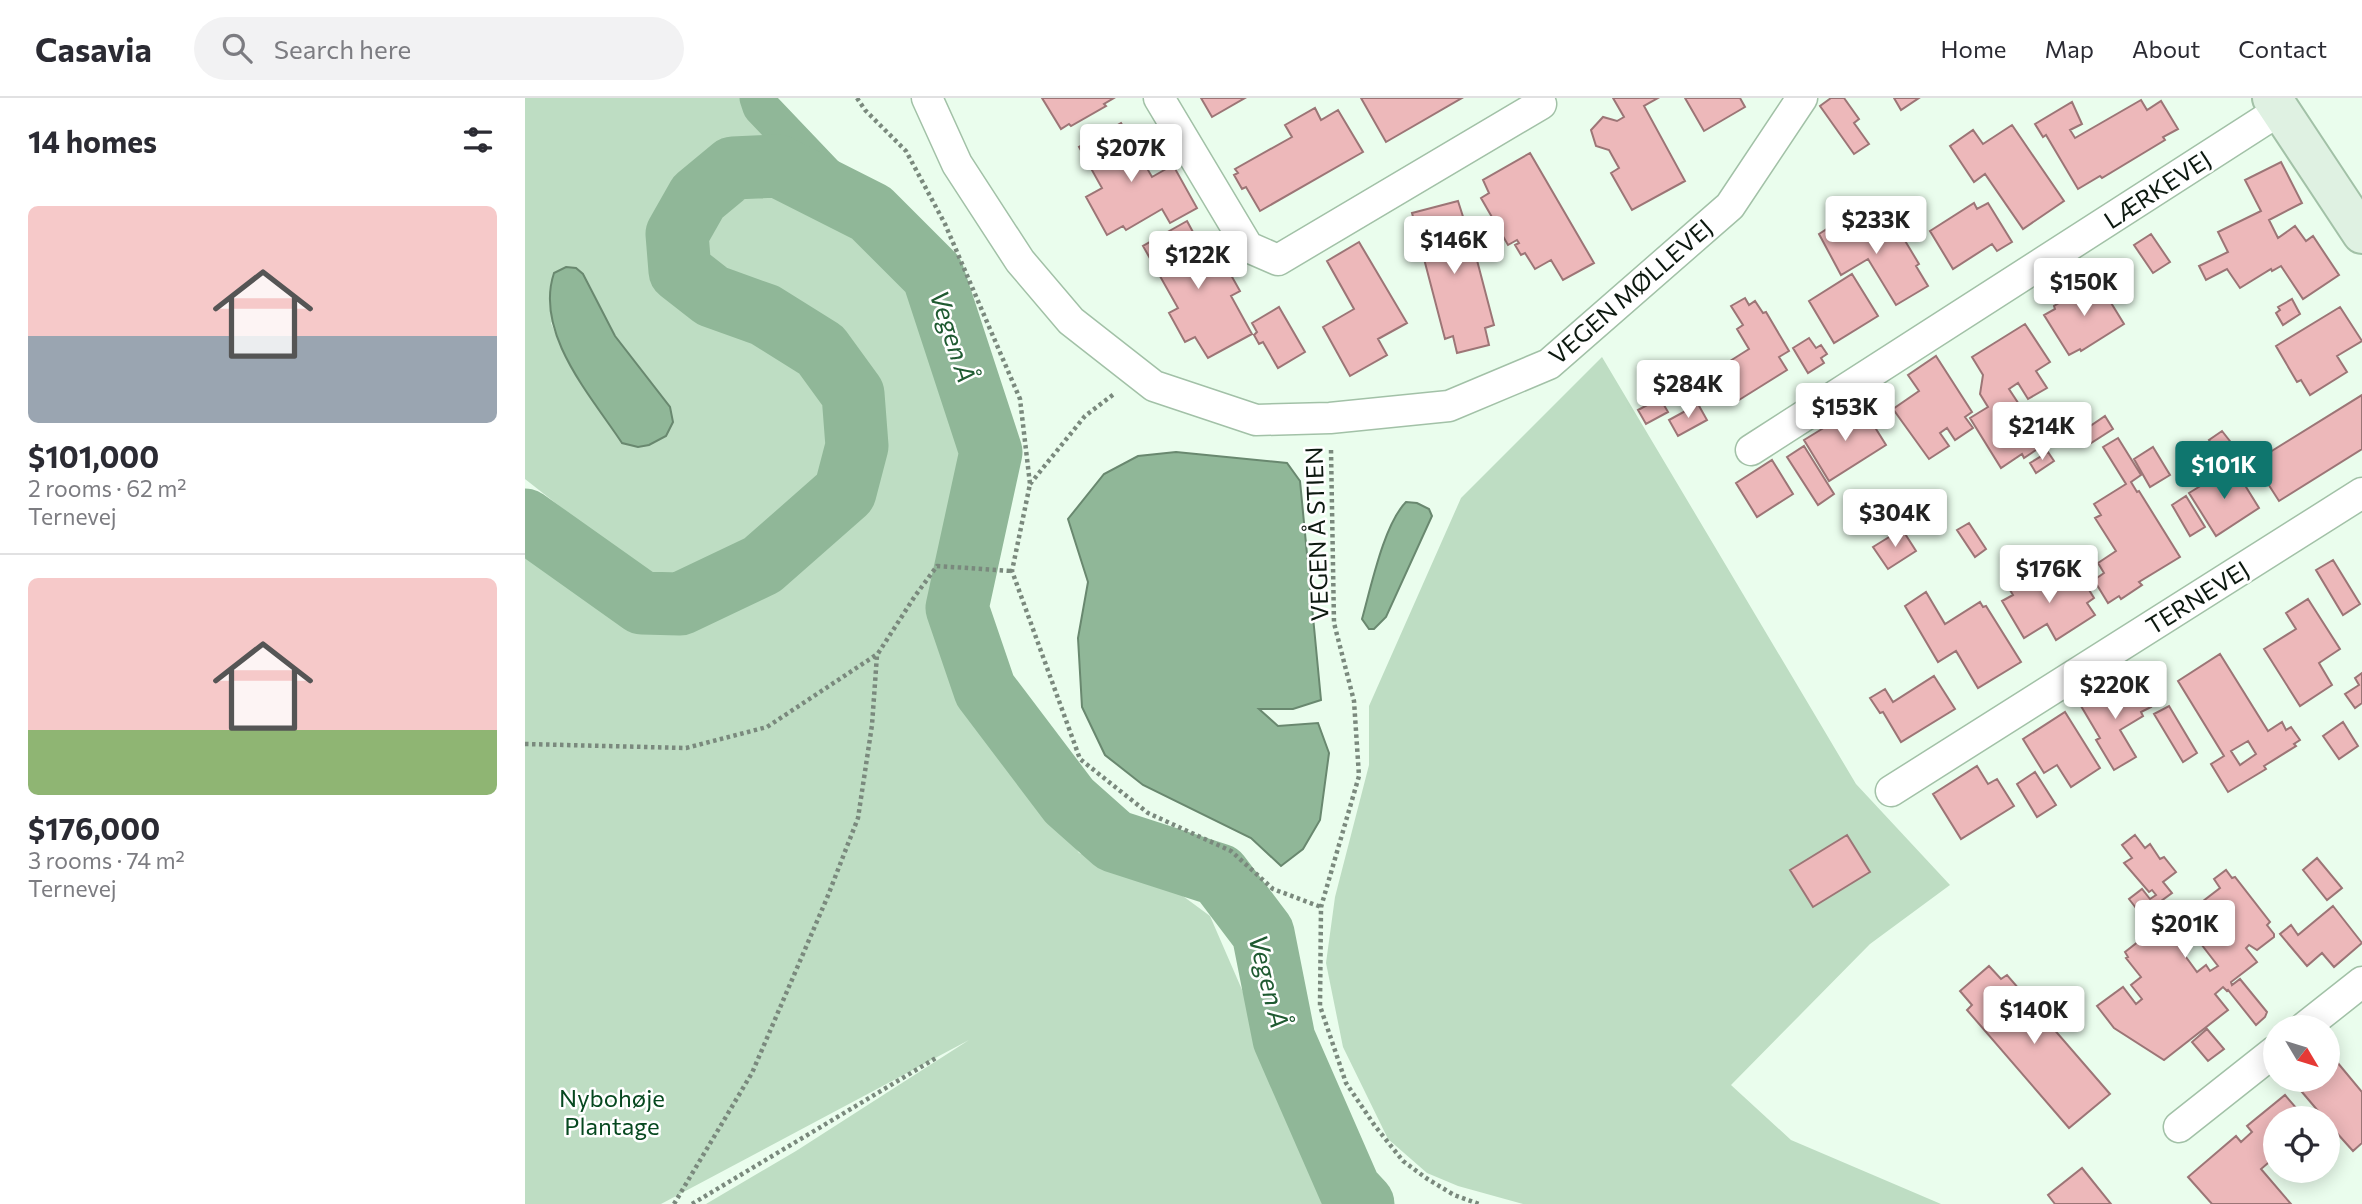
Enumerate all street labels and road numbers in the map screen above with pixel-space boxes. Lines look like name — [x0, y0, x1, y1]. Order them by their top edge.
street label: LÆRKEVEJ — [2098, 144, 2216, 234]
street label: VEGEN MØLLEVEJ — [1542, 212, 1718, 370]
street label: VEGEN Å STIEN — [1298, 446, 1334, 622]
street label: TERNEVEJ — [2140, 554, 2254, 640]

